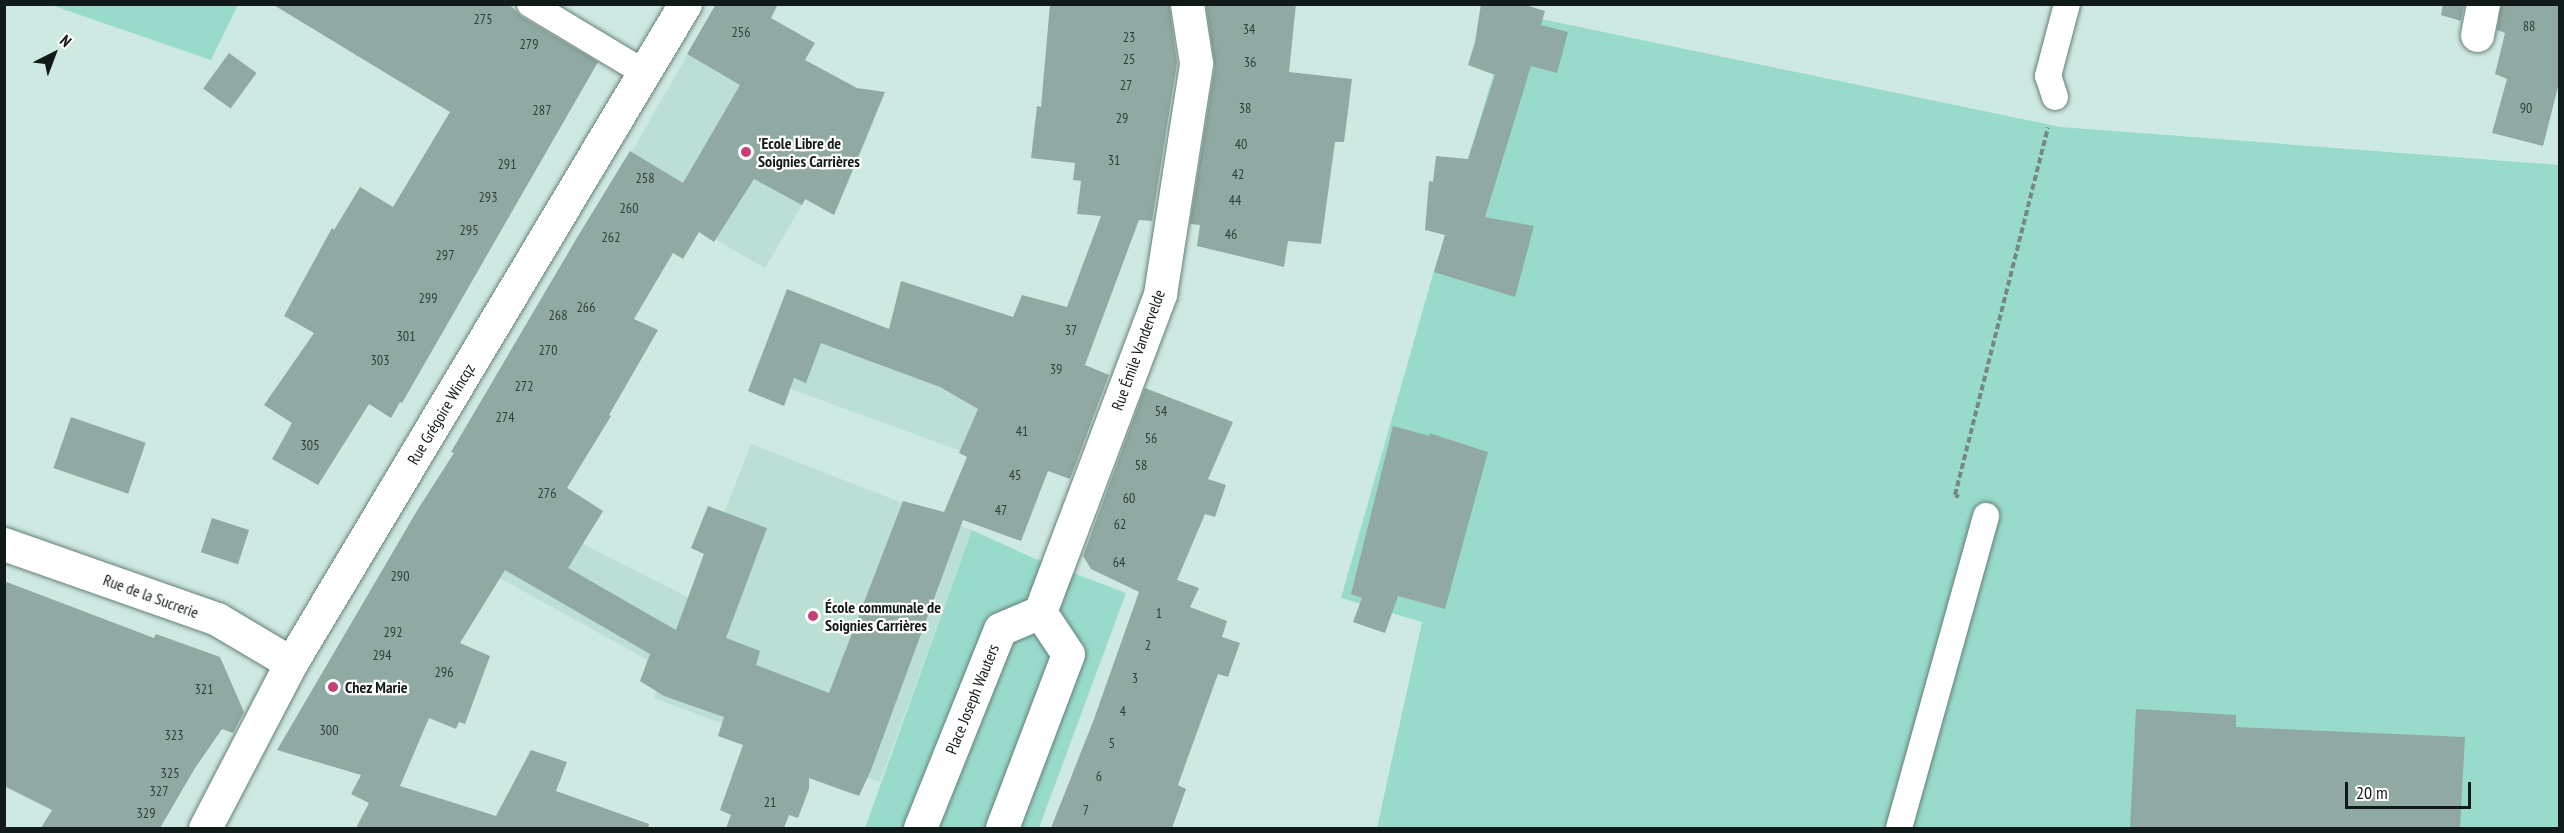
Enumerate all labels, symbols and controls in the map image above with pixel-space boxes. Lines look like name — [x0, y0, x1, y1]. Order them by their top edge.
house number: 275 — [474, 11, 492, 27]
house number: 88 — [2523, 18, 2535, 34]
house number: 34 — [1243, 21, 1255, 37]
north arrow — [24, 24, 84, 84]
house number: 256 — [732, 24, 750, 40]
house number: 23 — [1123, 29, 1135, 45]
text: N — [56, 30, 76, 51]
house number: 279 — [520, 36, 538, 52]
house number: 25 — [1123, 51, 1135, 67]
house number: 36 — [1244, 54, 1256, 70]
house number: 27 — [1120, 77, 1132, 93]
house number: 38 — [1239, 100, 1251, 116]
house number: 90 — [2520, 100, 2532, 116]
house number: 287 — [533, 102, 551, 118]
house number: 29 — [1116, 110, 1128, 126]
place label: 'Ecole Libre de Soignies Carrières — [758, 133, 860, 171]
house number: 40 — [1235, 136, 1247, 152]
marker: 'Ecole Libre de Soignies Carrières — [739, 145, 753, 159]
house number: 31 — [1108, 152, 1120, 168]
house number: 291 — [498, 156, 516, 172]
house number: 42 — [1232, 166, 1244, 182]
house number: 258 — [636, 170, 654, 186]
house number: 293 — [479, 189, 497, 205]
house number: 44 — [1229, 192, 1241, 208]
house number: 260 — [620, 200, 638, 216]
house number: 295 — [460, 222, 478, 238]
house number: 46 — [1225, 226, 1237, 242]
house number: 262 — [602, 229, 620, 245]
house number: 297 — [436, 247, 454, 263]
street label: Rue Émile Vandervelde — [1107, 287, 1169, 413]
house number: 299 — [419, 290, 437, 306]
house number: 266 — [577, 299, 595, 315]
house number: 268 — [549, 307, 567, 323]
house number: 37 — [1065, 322, 1077, 338]
house number: 301 — [397, 328, 415, 344]
house number: 270 — [539, 342, 557, 358]
house number: 303 — [371, 352, 389, 368]
street label: Rue Grégoire Wincqz — [403, 360, 479, 468]
house number: 39 — [1050, 361, 1062, 377]
house number: 272 — [515, 378, 533, 394]
house number: 54 — [1155, 403, 1167, 419]
house number: 274 — [496, 409, 514, 425]
house number: 41 — [1016, 423, 1028, 439]
house number: 56 — [1145, 430, 1157, 446]
house number: 305 — [301, 437, 319, 453]
house number: 58 — [1135, 457, 1147, 473]
house number: 45 — [1009, 467, 1021, 483]
house number: 276 — [538, 485, 556, 501]
house number: 60 — [1123, 490, 1135, 506]
house number: 47 — [995, 502, 1007, 518]
house number: 62 — [1114, 516, 1126, 532]
house number: 64 — [1113, 554, 1125, 570]
house number: 290 — [391, 568, 409, 584]
street label: Rue de la Sucrerie — [101, 570, 201, 622]
place label: École communale de Soignies Carrières — [825, 597, 941, 635]
house number: 1 — [1156, 605, 1162, 621]
marker: École communale de Soignies Carrières — [806, 609, 820, 623]
house number: 292 — [384, 624, 402, 640]
house number: 2 — [1145, 637, 1151, 653]
street label: Place Joseph Wauters — [941, 641, 1003, 757]
house number: 294 — [373, 647, 391, 663]
house number: 296 — [435, 664, 453, 680]
house number: 3 — [1132, 670, 1138, 686]
place label: Chez Marie — [345, 677, 408, 697]
marker: Chez Marie — [326, 680, 340, 694]
house number: 321 — [195, 681, 213, 697]
house number: 4 — [1120, 703, 1126, 719]
house number: 300 — [320, 722, 338, 738]
house number: 323 — [165, 727, 183, 743]
house number: 5 — [1109, 735, 1115, 751]
house number: 325 — [161, 765, 179, 781]
house number: 6 — [1096, 768, 1102, 784]
scale bar — [2348, 770, 2474, 808]
text: 20 m — [2356, 781, 2388, 804]
house number: 327 — [150, 783, 168, 799]
house number: 21 — [764, 794, 776, 810]
house number: 7 — [1083, 802, 1089, 818]
house number: 329 — [137, 805, 155, 821]

